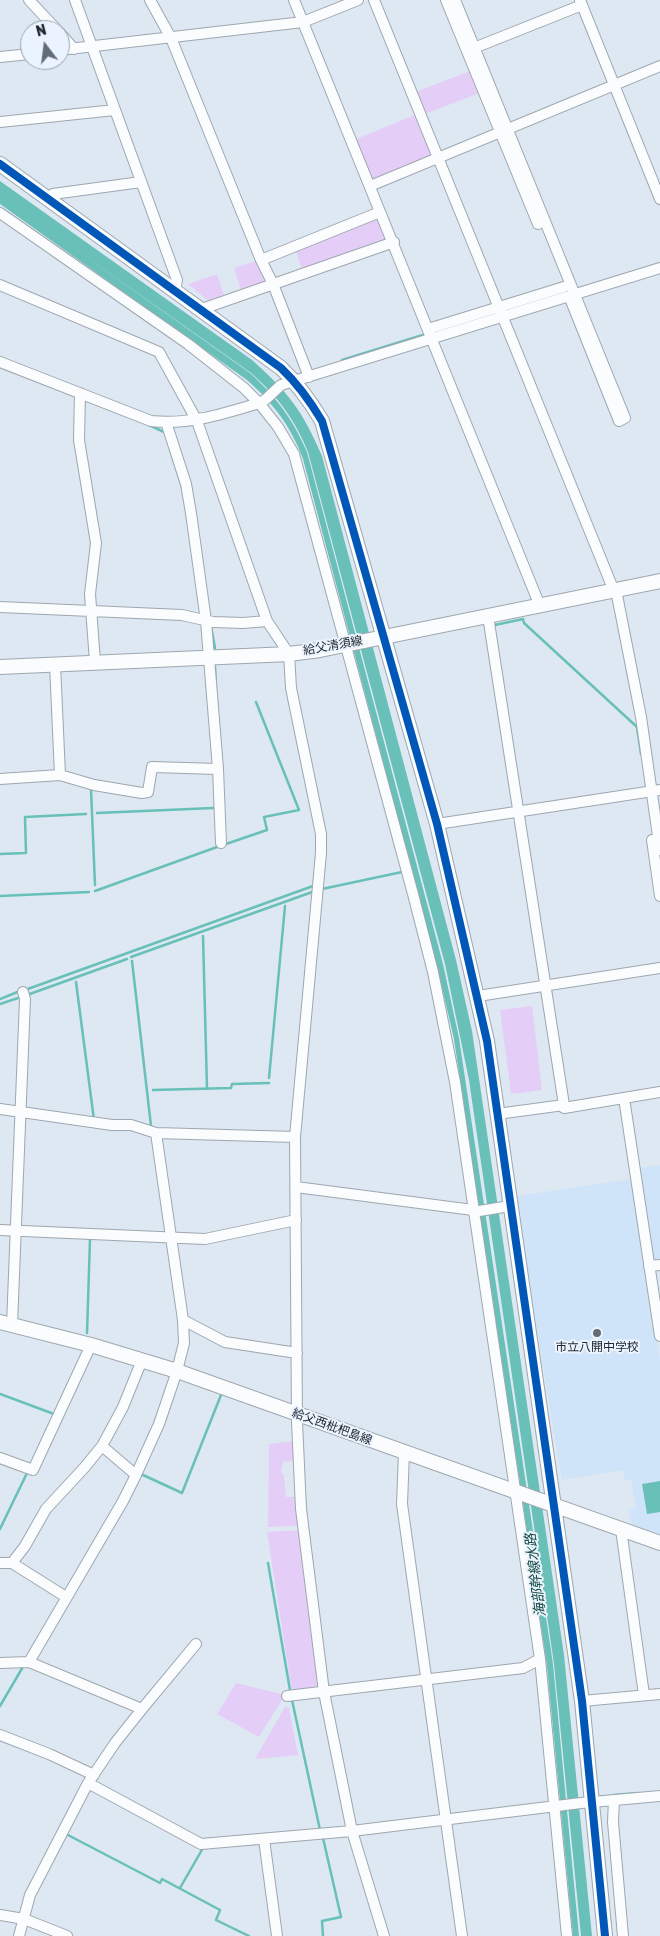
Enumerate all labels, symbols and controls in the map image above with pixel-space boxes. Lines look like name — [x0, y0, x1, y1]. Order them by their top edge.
north arrow — [20, 20, 70, 70]
text: N — [34, 21, 48, 41]
street label: 給父清須線 — [302, 634, 364, 658]
marker: 市立八開中学校 — [591, 1327, 603, 1339]
place label: 市立八開中学校 — [555, 1341, 639, 1355]
street label: 給父西枇杷島線 — [290, 1406, 374, 1448]
water label: 海部幹線水路 — [523, 1532, 549, 1618]

